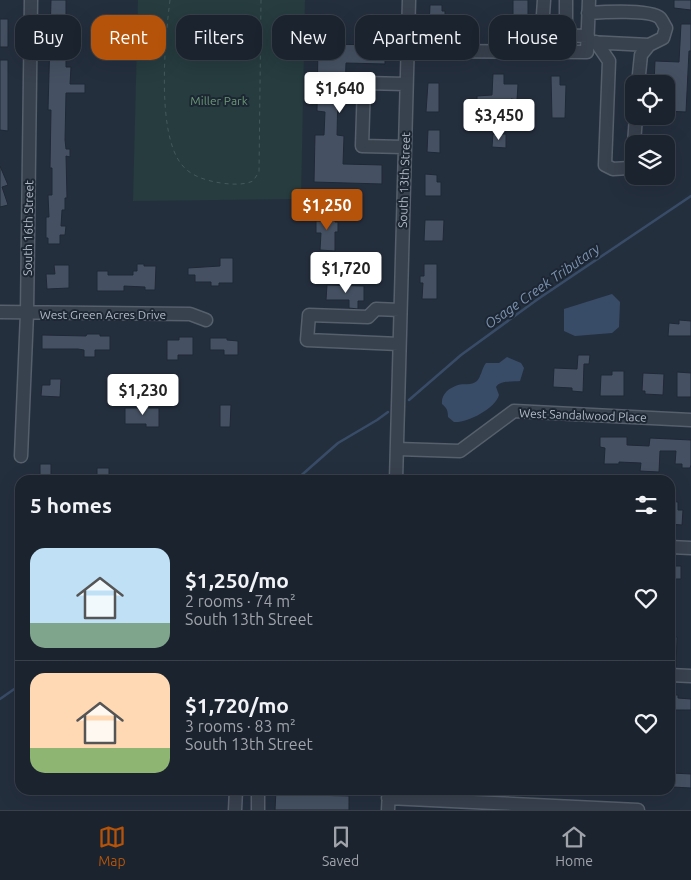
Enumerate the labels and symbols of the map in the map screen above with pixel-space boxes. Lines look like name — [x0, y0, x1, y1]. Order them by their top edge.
pin: $1,640 — [299, 72, 381, 114]
park label: Miller Park — [190, 94, 248, 107]
pin: $3,450 — [458, 98, 540, 141]
street label: South 13th Street — [396, 132, 412, 228]
street label: South 16th Street — [21, 180, 35, 276]
pin: $1,250 — [286, 188, 368, 231]
water label: Osage Creek Tributary — [481, 240, 603, 332]
pin: $1,720 — [305, 252, 387, 294]
street label: West Green Acres Drive — [40, 308, 166, 321]
pin: $1,230 — [102, 374, 184, 416]
street label: West Sandalwood Place — [519, 406, 647, 424]

